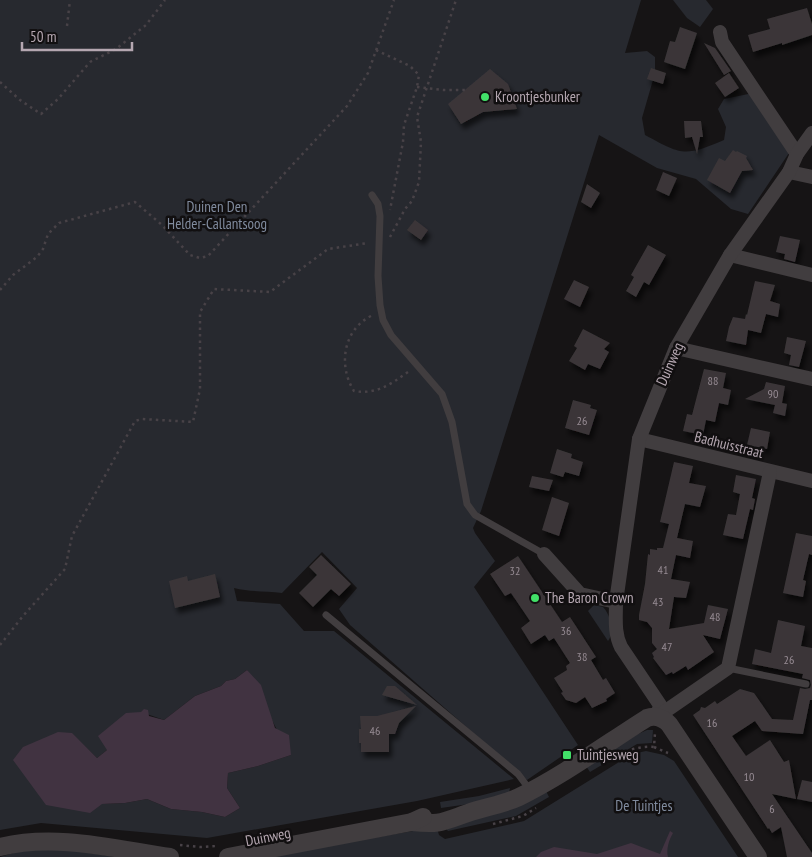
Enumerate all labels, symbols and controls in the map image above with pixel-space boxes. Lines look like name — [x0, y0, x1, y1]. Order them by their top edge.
scale bar — [22, 20, 132, 52]
text: 50 m — [30, 27, 56, 46]
place label: Kroontjesbunker — [495, 87, 581, 106]
marker: Kroontjesbunker — [479, 91, 491, 103]
park label: Duinen Den Helder-Callantsoog — [167, 197, 267, 233]
street label: Duinweg — [652, 339, 687, 388]
house number: 88 — [708, 373, 718, 388]
house number: 90 — [768, 386, 778, 401]
house number: 26 — [577, 413, 587, 428]
street label: Badhuisstraat — [693, 427, 766, 462]
house number: 41 — [658, 562, 668, 577]
house number: 32 — [510, 563, 520, 578]
place label: The Baron Crown — [545, 588, 634, 607]
marker: The Baron Crown — [529, 592, 541, 604]
house number: 43 — [653, 594, 663, 609]
house number: 48 — [710, 609, 720, 624]
house number: 36 — [561, 623, 571, 638]
house number: 47 — [662, 639, 672, 654]
house number: 38 — [577, 649, 587, 664]
house number: 26 — [784, 652, 794, 667]
house number: 16 — [707, 715, 717, 730]
house number: 46 — [370, 723, 380, 738]
place label: Tuintjesweg — [577, 745, 639, 764]
marker: Tuintjesweg — [561, 749, 573, 761]
house number: 10 — [744, 769, 754, 784]
park label: De Tuintjes — [615, 796, 673, 815]
house number: 6 — [769, 801, 775, 816]
street label: Duinweg — [244, 823, 292, 850]

